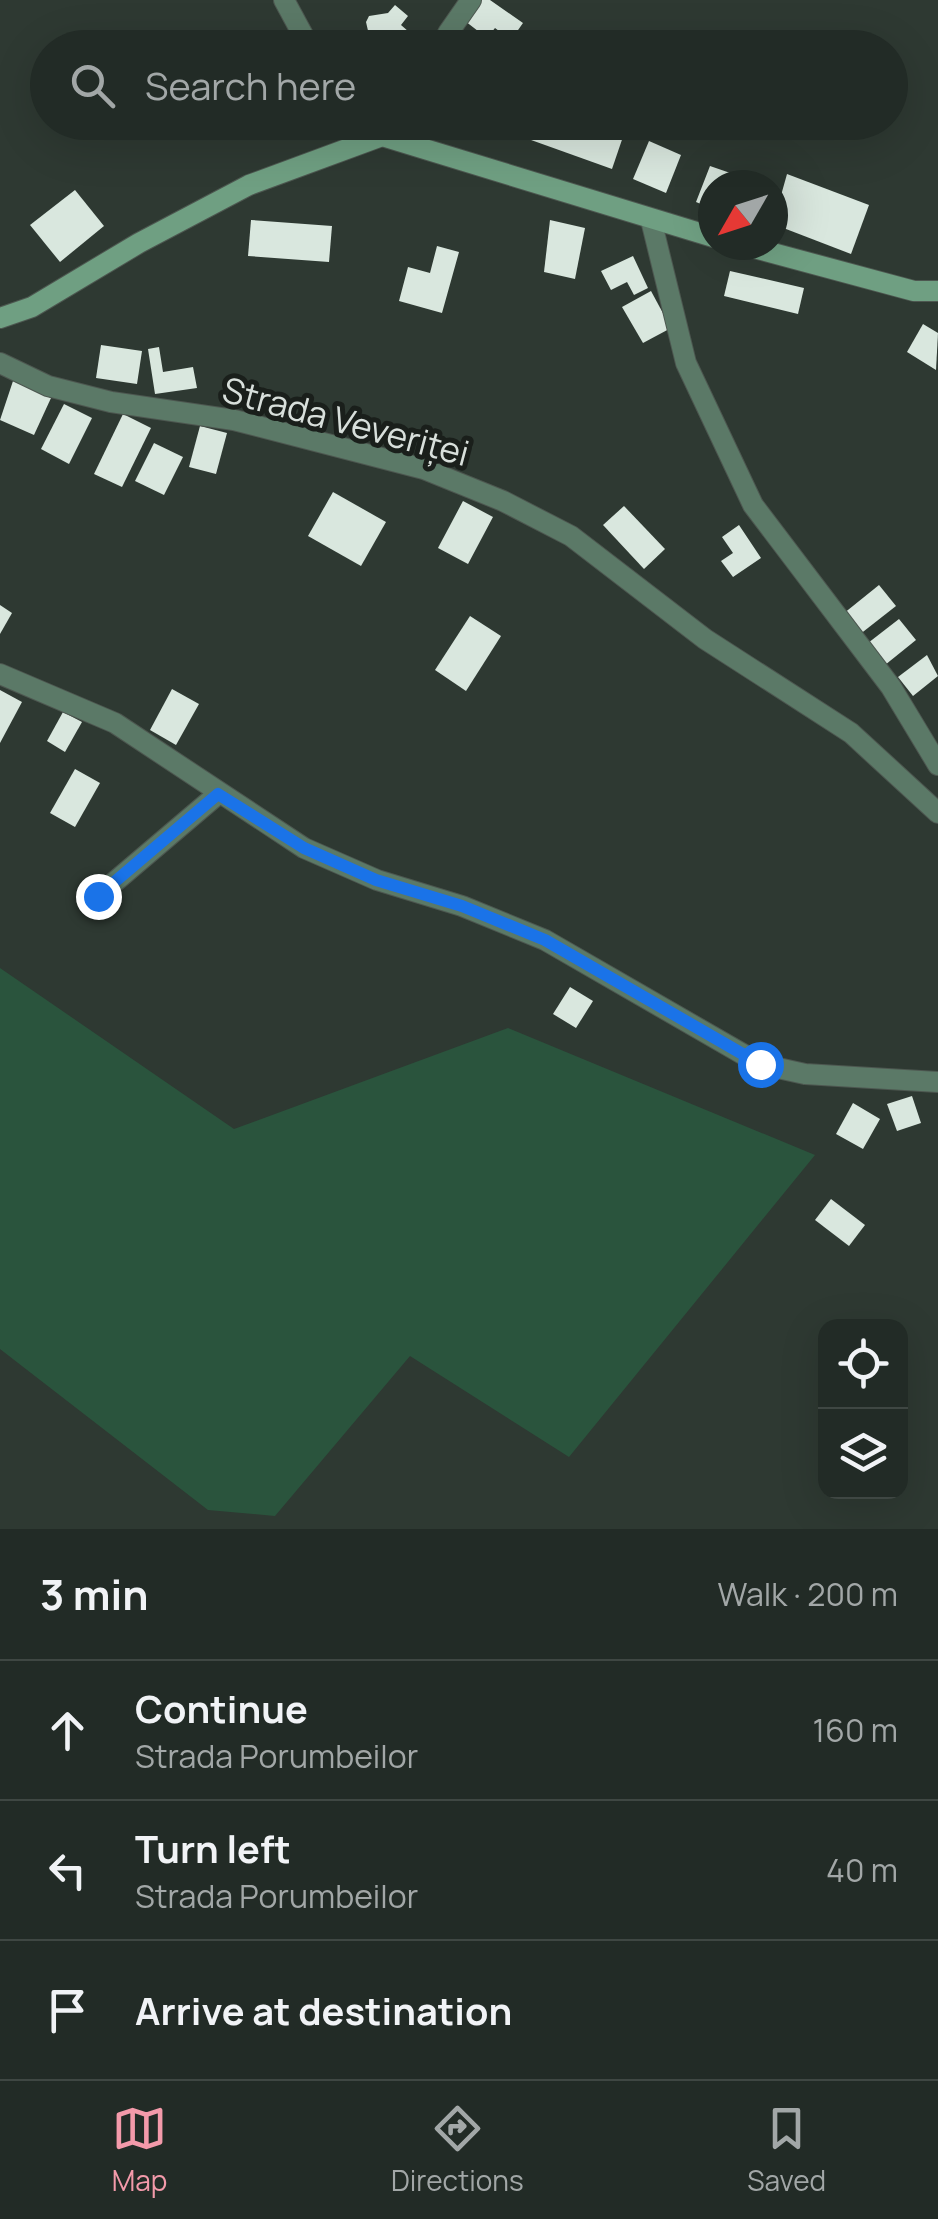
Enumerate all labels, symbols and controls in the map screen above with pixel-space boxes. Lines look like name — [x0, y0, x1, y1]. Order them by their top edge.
search box — [30, 30, 908, 140]
icon: search — [65, 58, 120, 113]
text: Search here — [145, 59, 356, 111]
north arrow — [698, 170, 788, 260]
street label: Strada Veveriței — [218, 365, 474, 477]
route end — [76, 874, 122, 920]
route start — [738, 1042, 784, 1088]
map controls — [818, 1319, 908, 1499]
button: locate — [818, 1319, 908, 1409]
button: layers — [818, 1409, 908, 1499]
text: 3 min — [40, 1565, 149, 1623]
text: Walk · 200 m — [718, 1572, 898, 1616]
text: Continue — [135, 1682, 308, 1734]
icon: ahead — [40, 1703, 95, 1758]
text: 160 m — [813, 1708, 898, 1752]
text: Strada Porumbeilor — [135, 1734, 418, 1778]
text: Turn left — [135, 1822, 291, 1874]
icon: left — [40, 1843, 95, 1898]
text: 40 m — [826, 1848, 898, 1892]
text: Strada Porumbeilor — [135, 1874, 418, 1918]
icon: arrive — [40, 1983, 95, 2038]
text: Arrive at destination — [135, 1984, 512, 2036]
tab: Map — [112, 2101, 167, 2199]
tab: Directions — [391, 2101, 524, 2199]
tab: Saved — [747, 2101, 826, 2199]

